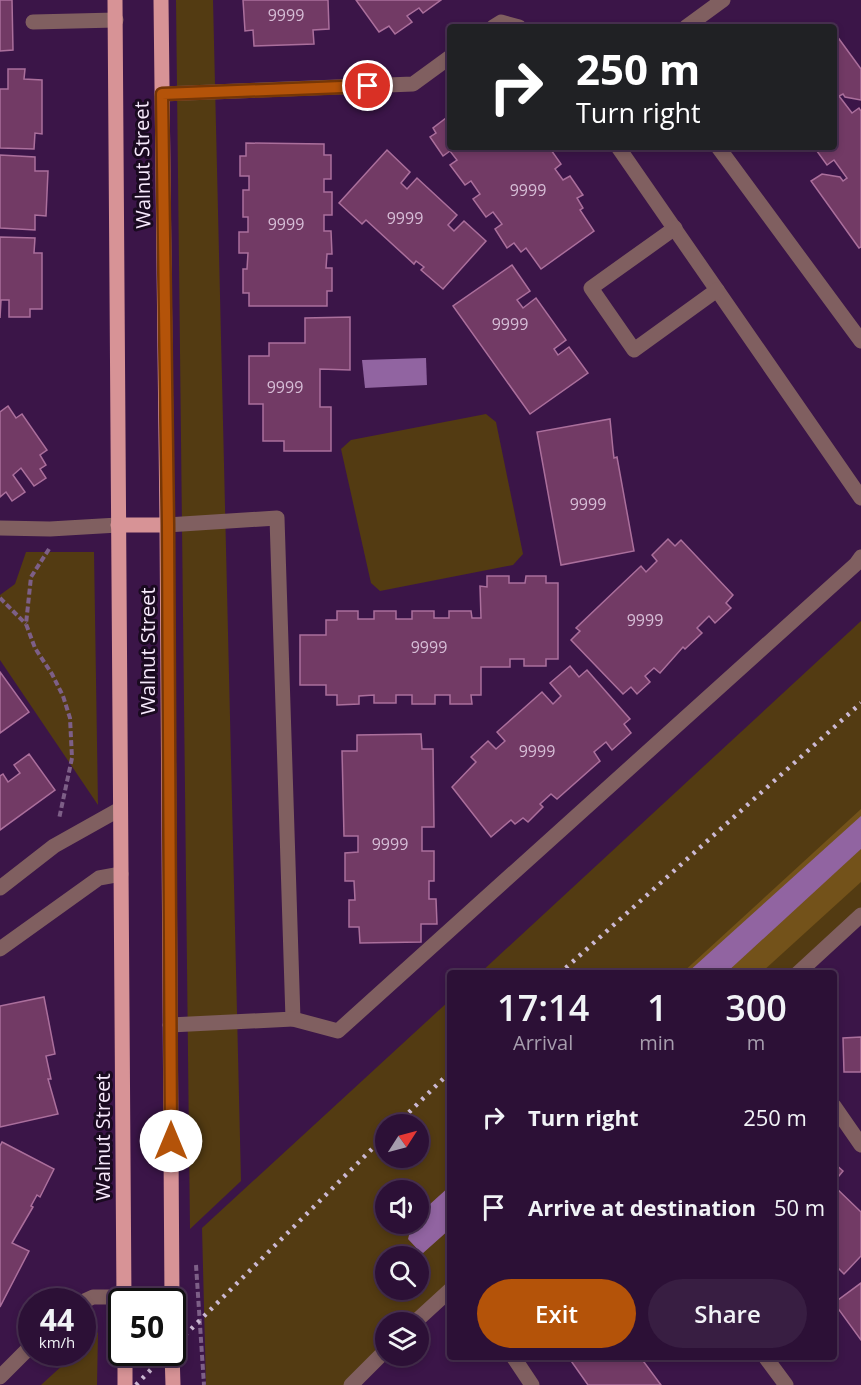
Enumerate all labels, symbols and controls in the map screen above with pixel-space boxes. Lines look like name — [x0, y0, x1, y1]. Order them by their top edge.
house number: 9999 — [268, 4, 304, 26]
text: 250 m — [576, 40, 700, 97]
icon: right — [477, 48, 555, 126]
pin — [342, 60, 393, 111]
icon: arrive — [351, 69, 384, 102]
text: Turn right — [576, 94, 701, 131]
street label: Walnut Street — [127, 101, 157, 229]
house number: 9999 — [510, 179, 546, 201]
house number: 9999 — [387, 207, 423, 229]
house number: 9999 — [268, 213, 304, 235]
house number: 9999 — [492, 313, 528, 335]
house number: 9999 — [267, 376, 303, 398]
house number: 9999 — [570, 493, 606, 515]
street label: Walnut Street — [134, 587, 161, 715]
house number: 9999 — [627, 609, 663, 631]
house number: 9999 — [411, 636, 447, 658]
house number: 9999 — [519, 740, 555, 762]
house number: 9999 — [372, 833, 408, 855]
text: 17:14 — [497, 983, 589, 1032]
text: 1 — [647, 983, 668, 1032]
text: 300 — [725, 983, 787, 1032]
text: Arrival — [513, 1029, 573, 1056]
text: min — [639, 1029, 675, 1056]
text: m — [747, 1029, 765, 1056]
street label: Walnut Street — [89, 1073, 116, 1201]
icon: right — [477, 1101, 510, 1134]
text: Turn right — [528, 1102, 639, 1132]
text: 250 m — [743, 1102, 807, 1132]
position arrow — [139, 1109, 203, 1173]
north arrow — [375, 1114, 429, 1168]
map controls — [375, 1114, 429, 1366]
button: sound — [375, 1180, 429, 1234]
icon: arrive — [477, 1191, 510, 1224]
text: Arrive at destination — [528, 1192, 756, 1222]
text: 50 m — [774, 1192, 825, 1222]
button: search — [375, 1246, 429, 1300]
button: Exit — [477, 1279, 636, 1348]
button: Share — [648, 1279, 807, 1348]
speed limit sign: 50 — [108, 1288, 186, 1366]
text: 44 — [40, 1299, 74, 1340]
button: layers — [375, 1312, 429, 1366]
text: km/h — [39, 1332, 75, 1352]

